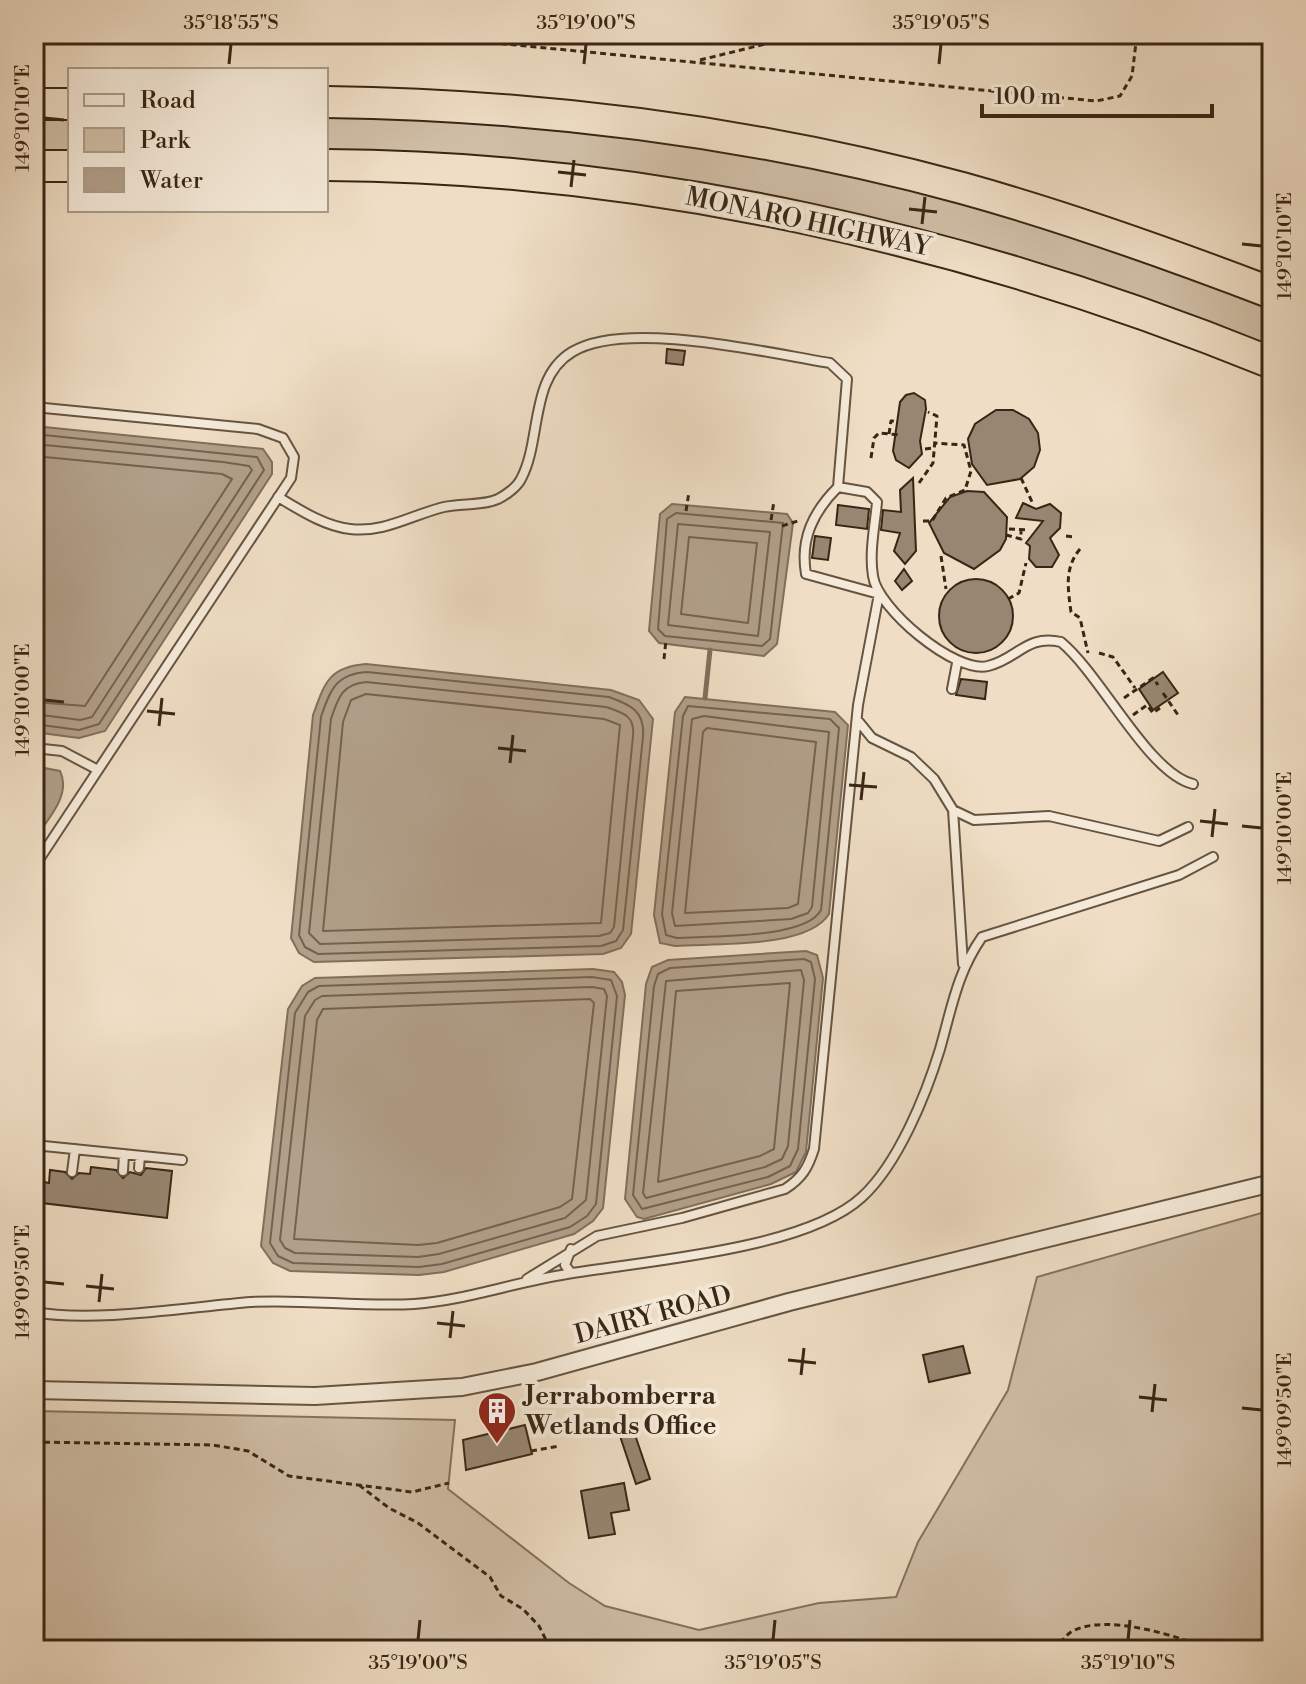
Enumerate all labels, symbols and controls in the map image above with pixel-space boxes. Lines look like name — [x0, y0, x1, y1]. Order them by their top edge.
text: 35°18'55"S — [183, 11, 279, 36]
text: 35°19'00"S — [536, 11, 636, 36]
text: 35°19'05"S — [892, 11, 990, 36]
text: 149°10'10"E — [11, 64, 36, 172]
legend — [68, 68, 328, 212]
scale bar — [982, 68, 1212, 118]
text: 100 m — [994, 82, 1061, 112]
text: Road — [140, 86, 196, 116]
text: Park — [140, 126, 191, 156]
text: Water — [139, 166, 203, 196]
street label: MONARO HIGHWAY — [683, 180, 935, 264]
text: 149°10'10"E — [1273, 192, 1298, 300]
text: 149°10'00"E — [11, 643, 36, 757]
text: 149°10'00"E — [1273, 771, 1298, 885]
text: 149°09'50"E — [11, 1225, 36, 1339]
street label: DAIRY ROAD — [571, 1279, 735, 1351]
text: 149°09'50"E — [1273, 1353, 1298, 1467]
place label: Jerrabomberra Wetlands Office — [522, 1380, 717, 1442]
building icon: Jerrabomberra Wetlands Office — [476, 1390, 518, 1445]
text: 35°19'00"S — [368, 1651, 468, 1676]
text: 35°19'05"S — [724, 1651, 822, 1676]
text: 35°19'10"S — [1081, 1651, 1175, 1676]

